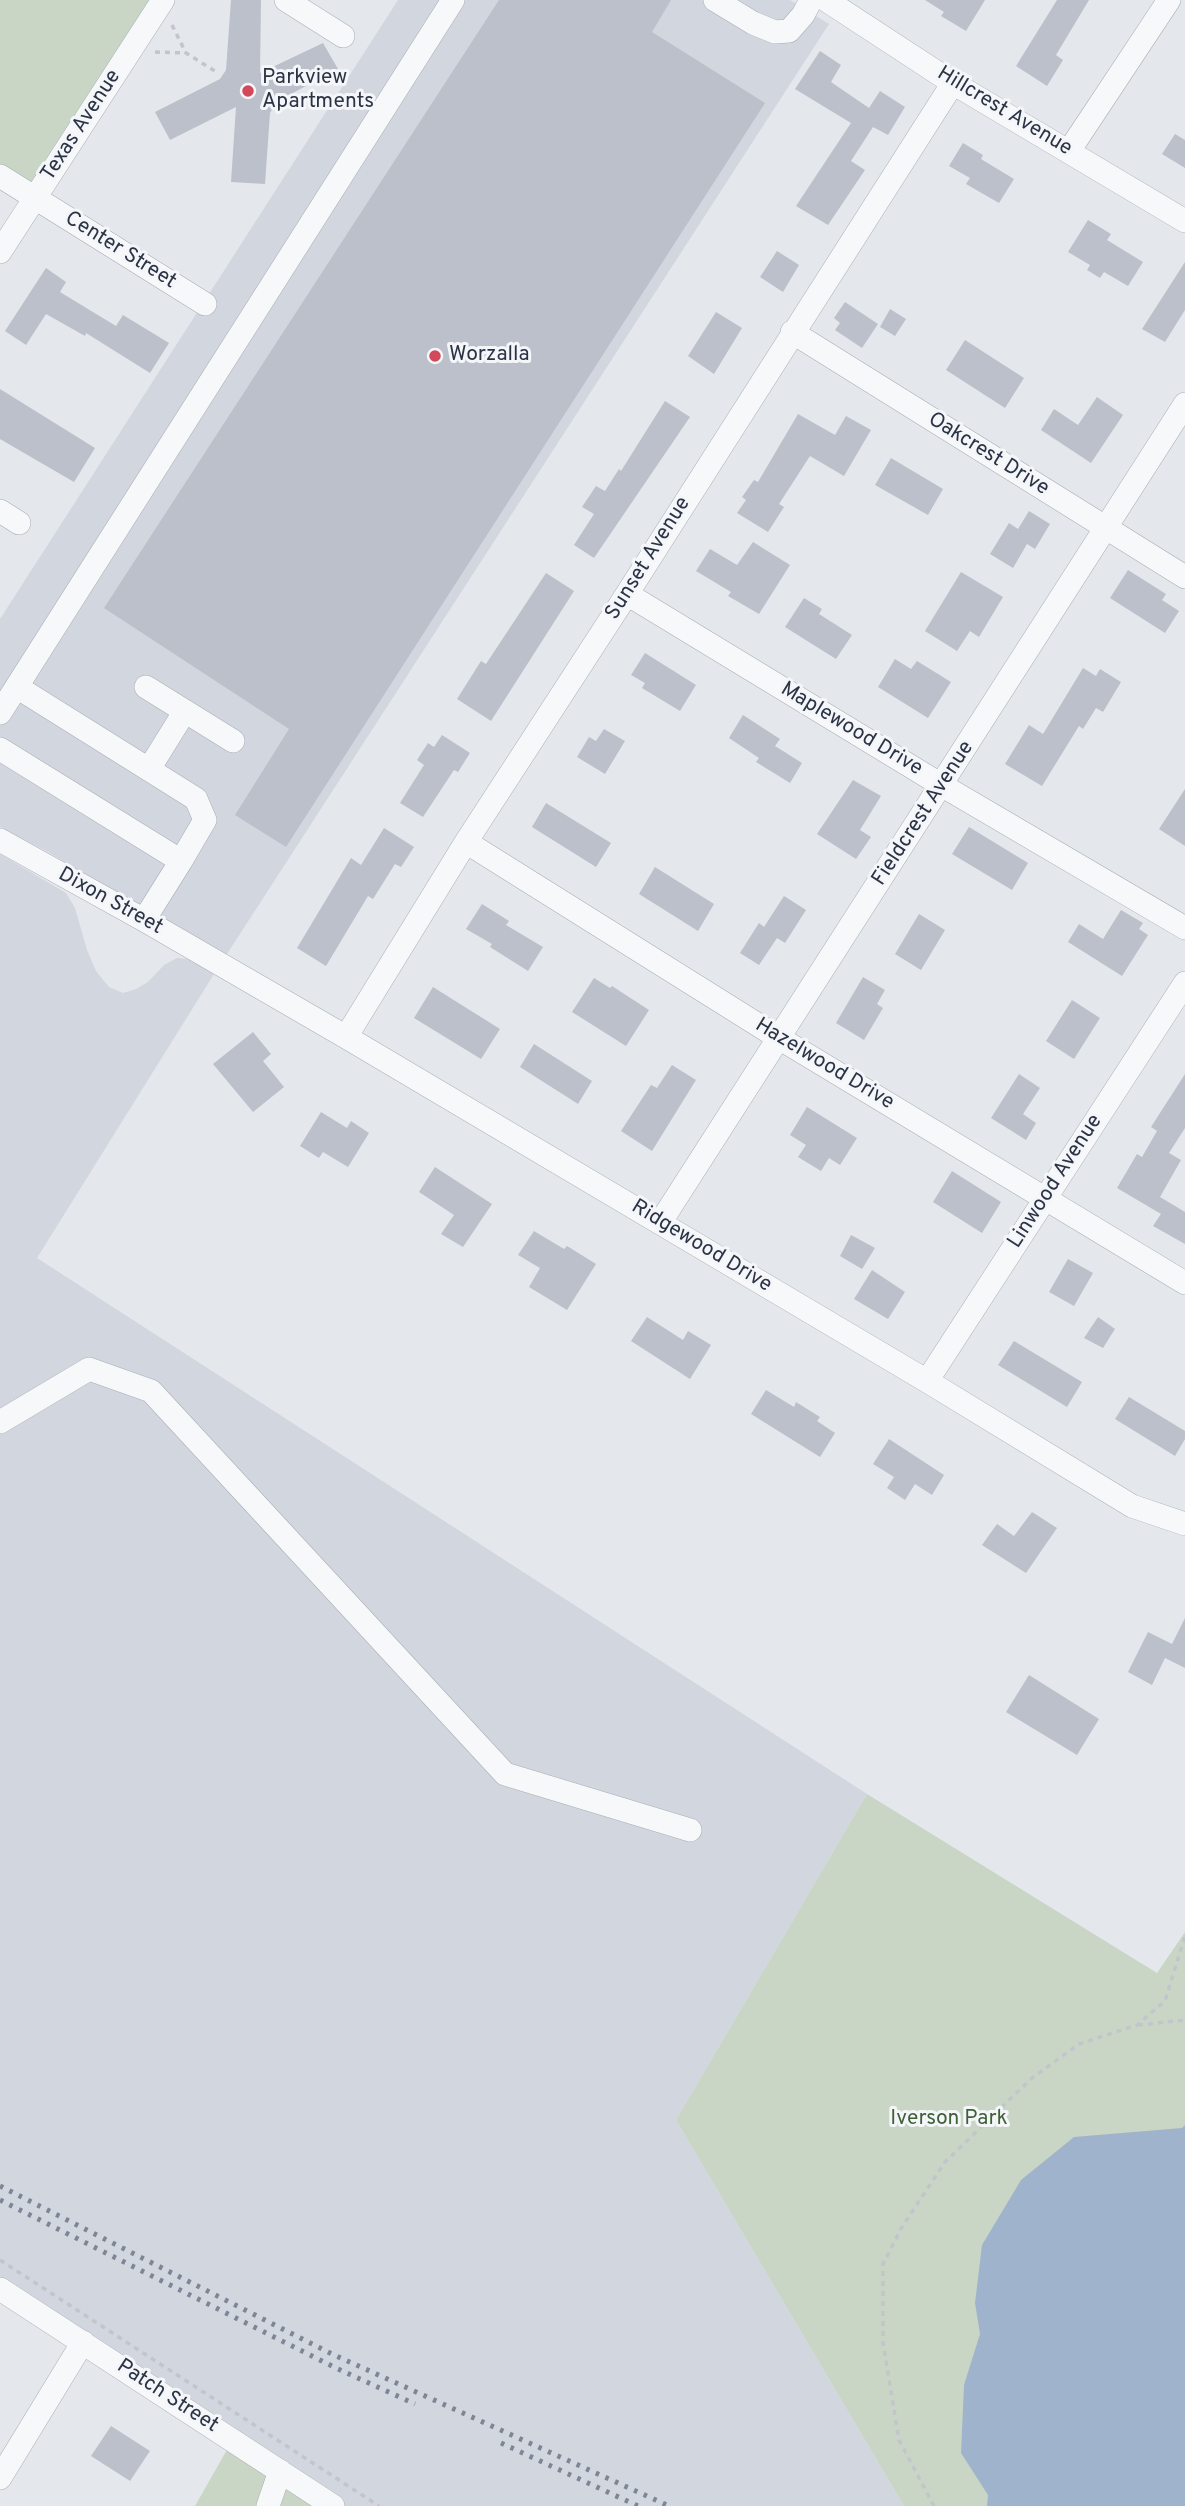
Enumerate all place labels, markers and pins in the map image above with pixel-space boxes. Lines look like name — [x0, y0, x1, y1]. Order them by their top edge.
place label: Parkview Apartments — [262, 66, 374, 116]
marker: Parkview Apartments — [240, 83, 256, 99]
place label: Worzalla — [449, 343, 529, 369]
marker: Worzalla — [427, 348, 443, 364]

